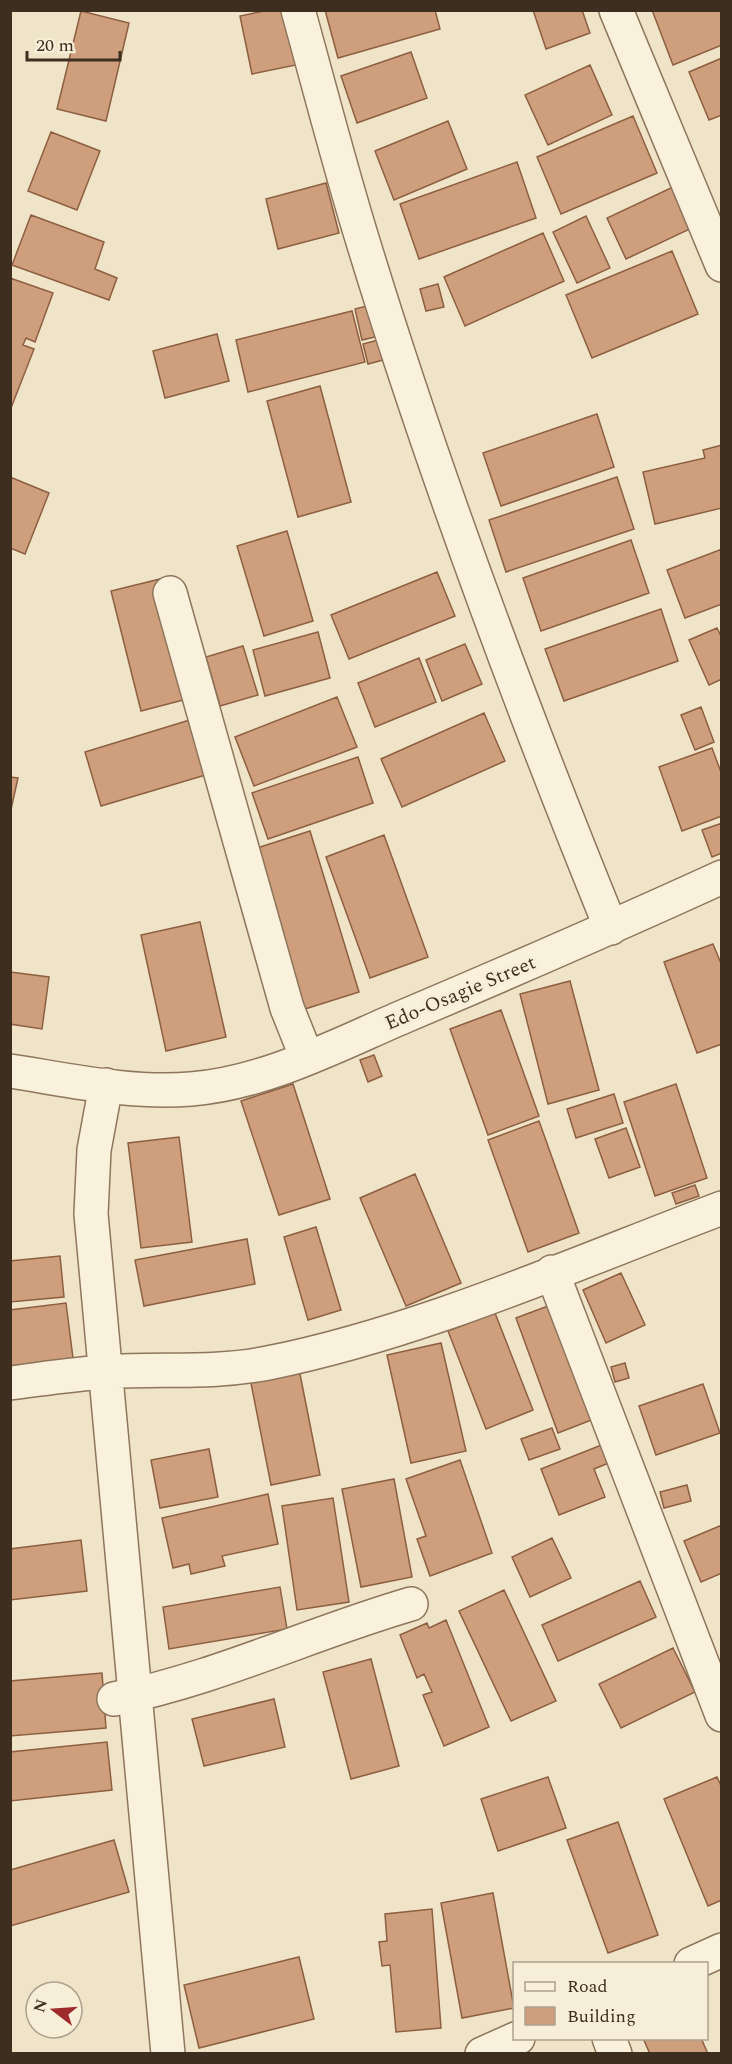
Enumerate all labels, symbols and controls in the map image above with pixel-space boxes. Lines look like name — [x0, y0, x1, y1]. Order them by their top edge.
scale bar — [27, 24, 120, 62]
text: 20 m — [36, 32, 74, 59]
street label: Edo-Osagie Street — [380, 948, 541, 1038]
legend — [513, 1962, 708, 2040]
text: Road — [567, 1973, 608, 2000]
north arrow — [24, 1980, 84, 2040]
text: N — [27, 1996, 54, 2016]
text: Building — [567, 2003, 636, 2030]

